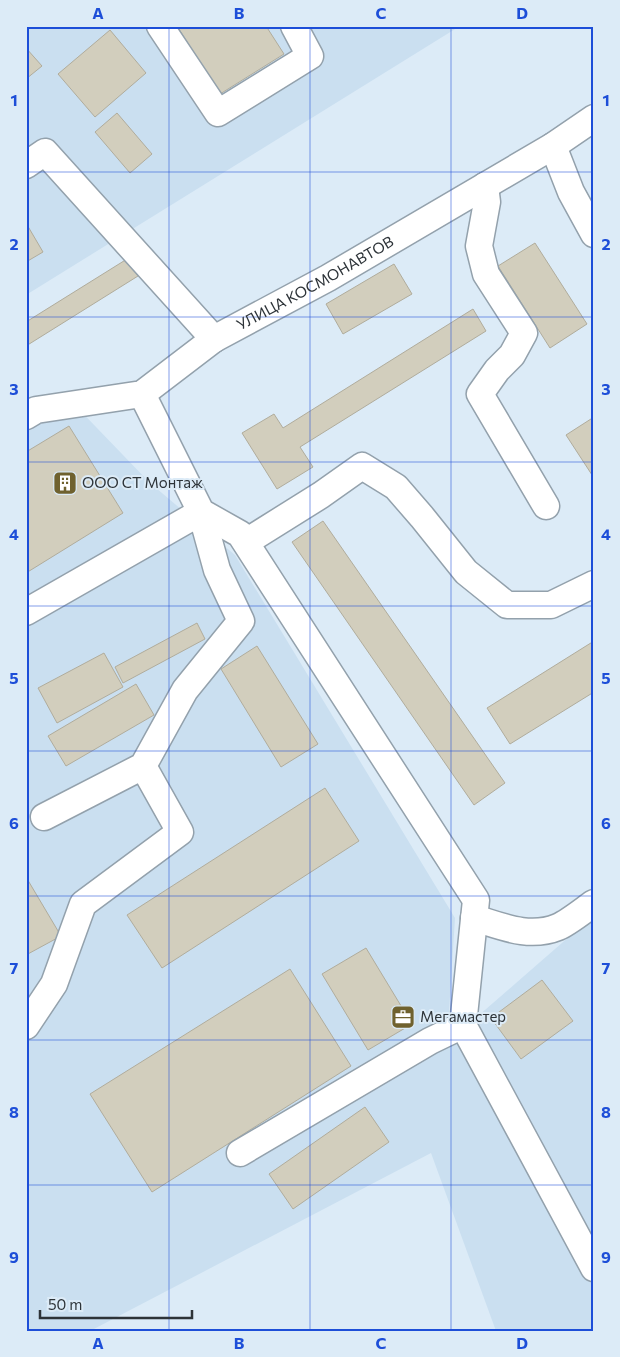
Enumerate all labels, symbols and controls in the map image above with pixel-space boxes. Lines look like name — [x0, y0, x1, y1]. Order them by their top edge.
text: A — [92, 3, 104, 22]
text: B — [234, 3, 245, 22]
text: C — [376, 3, 387, 22]
text: D — [516, 3, 528, 22]
text: 1 — [10, 90, 18, 109]
text: 1 — [602, 90, 610, 109]
street label: УЛИЦА КОСМОНАВТОВ — [233, 231, 397, 333]
text: 2 — [9, 234, 19, 253]
text: 2 — [601, 234, 611, 253]
text: 3 — [9, 379, 19, 398]
text: 3 — [601, 379, 611, 398]
building icon: ООО СТ Монтаж — [52, 470, 78, 496]
place label: ООО СТ Монтаж — [82, 473, 203, 491]
text: 4 — [9, 524, 19, 543]
text: 4 — [601, 524, 611, 543]
text: 5 — [9, 668, 19, 687]
text: 5 — [601, 668, 611, 687]
text: 6 — [9, 813, 19, 832]
text: 6 — [601, 813, 611, 832]
text: 7 — [10, 958, 19, 977]
text: 7 — [602, 958, 611, 977]
office icon: Мегамастер — [390, 1004, 416, 1030]
place label: Мегамастер — [420, 1007, 506, 1025]
text: 8 — [9, 1102, 19, 1121]
text: 8 — [601, 1102, 611, 1121]
text: 9 — [9, 1247, 19, 1266]
text: 9 — [601, 1247, 611, 1266]
scale bar — [40, 1287, 192, 1319]
text: 50 m — [48, 1295, 82, 1313]
text: A — [92, 1333, 104, 1352]
text: B — [234, 1333, 245, 1352]
text: C — [376, 1333, 387, 1352]
text: D — [516, 1333, 528, 1352]

